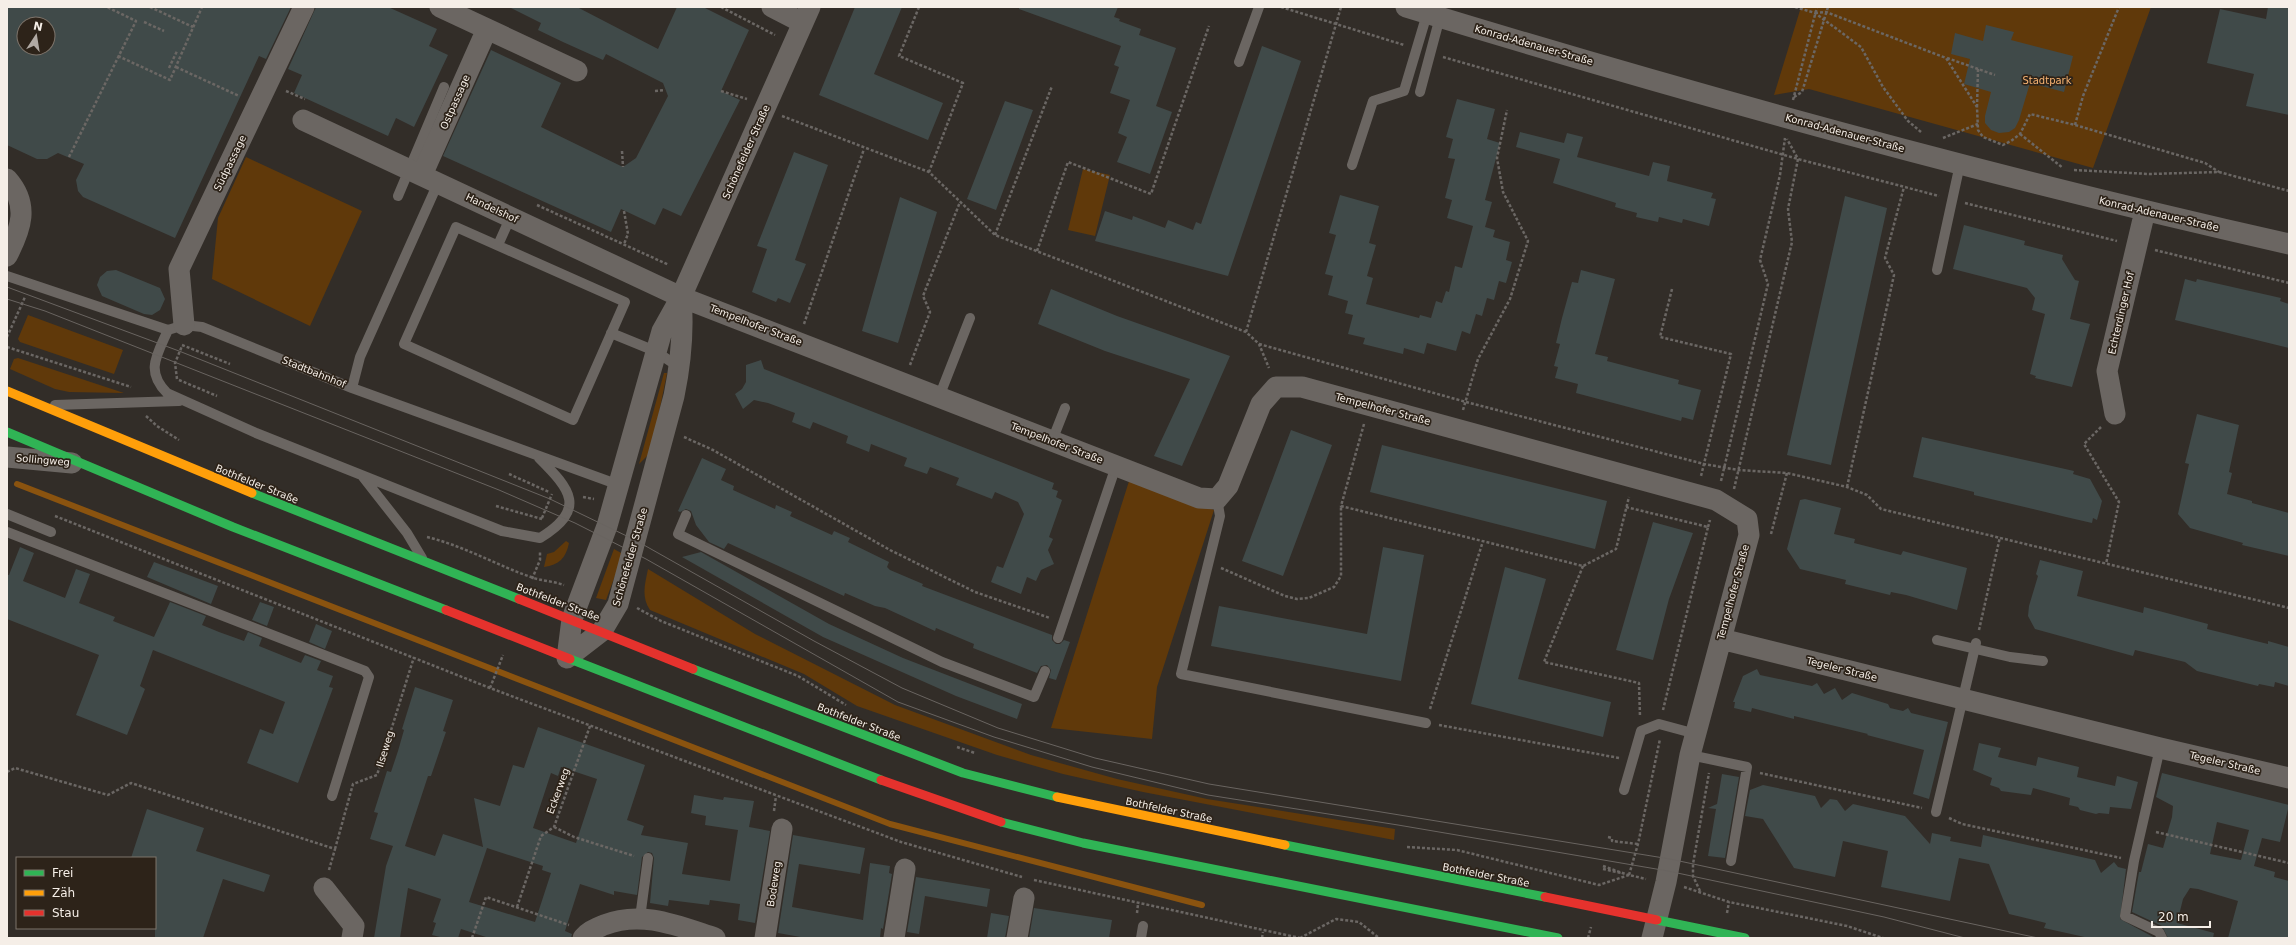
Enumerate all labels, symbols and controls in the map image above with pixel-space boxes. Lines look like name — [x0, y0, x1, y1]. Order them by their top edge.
north arrow — [16, 16, 56, 56]
text: N — [32, 19, 44, 34]
street label: Konrad-Adenauer-Straße — [1474, 23, 1594, 67]
street label: Ostpassage — [438, 73, 472, 131]
park label: Stadtpark — [2022, 75, 2072, 86]
street label: Schönefelder Straße — [720, 103, 772, 201]
street label: Konrad-Adenauer-Straße — [1784, 112, 1906, 154]
street label: Südpassage — [212, 133, 248, 193]
street label: Handelshof — [464, 191, 520, 225]
street label: Konrad-Adenauer-Straße — [2098, 195, 2220, 233]
street label: Echterdinger Hof — [2106, 270, 2136, 355]
street label: Tempelhofer Straße — [707, 302, 804, 348]
street label: Stadtbahnhof — [281, 354, 348, 390]
street label: Tempelhofer Straße — [1333, 391, 1432, 427]
street label: Tempelhofer Straße — [1008, 420, 1105, 466]
street label: Sollingweg — [16, 452, 70, 468]
street label: Bothfelder Straße — [214, 462, 300, 506]
street label: Schönefelder Straße — [611, 506, 649, 608]
street label: Tempelhofer Straße — [1715, 543, 1751, 642]
street label: Bothfelder Straße — [515, 581, 601, 623]
street label: Tegeler Straße — [1805, 655, 1878, 683]
street label: Bothfelder Straße — [816, 701, 902, 743]
street label: Ilseweg — [374, 729, 396, 769]
street label: Tegeler Straße — [2188, 749, 2261, 776]
street label: Eckerweg — [545, 766, 571, 816]
street label: Bothfelder Straße — [1125, 795, 1213, 825]
legend — [16, 857, 156, 929]
street label: Bodeweg — [765, 860, 783, 908]
street label: Bothfelder Straße — [1442, 861, 1530, 889]
text: Frei — [52, 866, 73, 880]
text: Zäh — [52, 886, 75, 900]
scale bar — [2152, 903, 2210, 929]
text: Stau — [52, 906, 79, 920]
text: 20 m — [2158, 910, 2189, 924]

